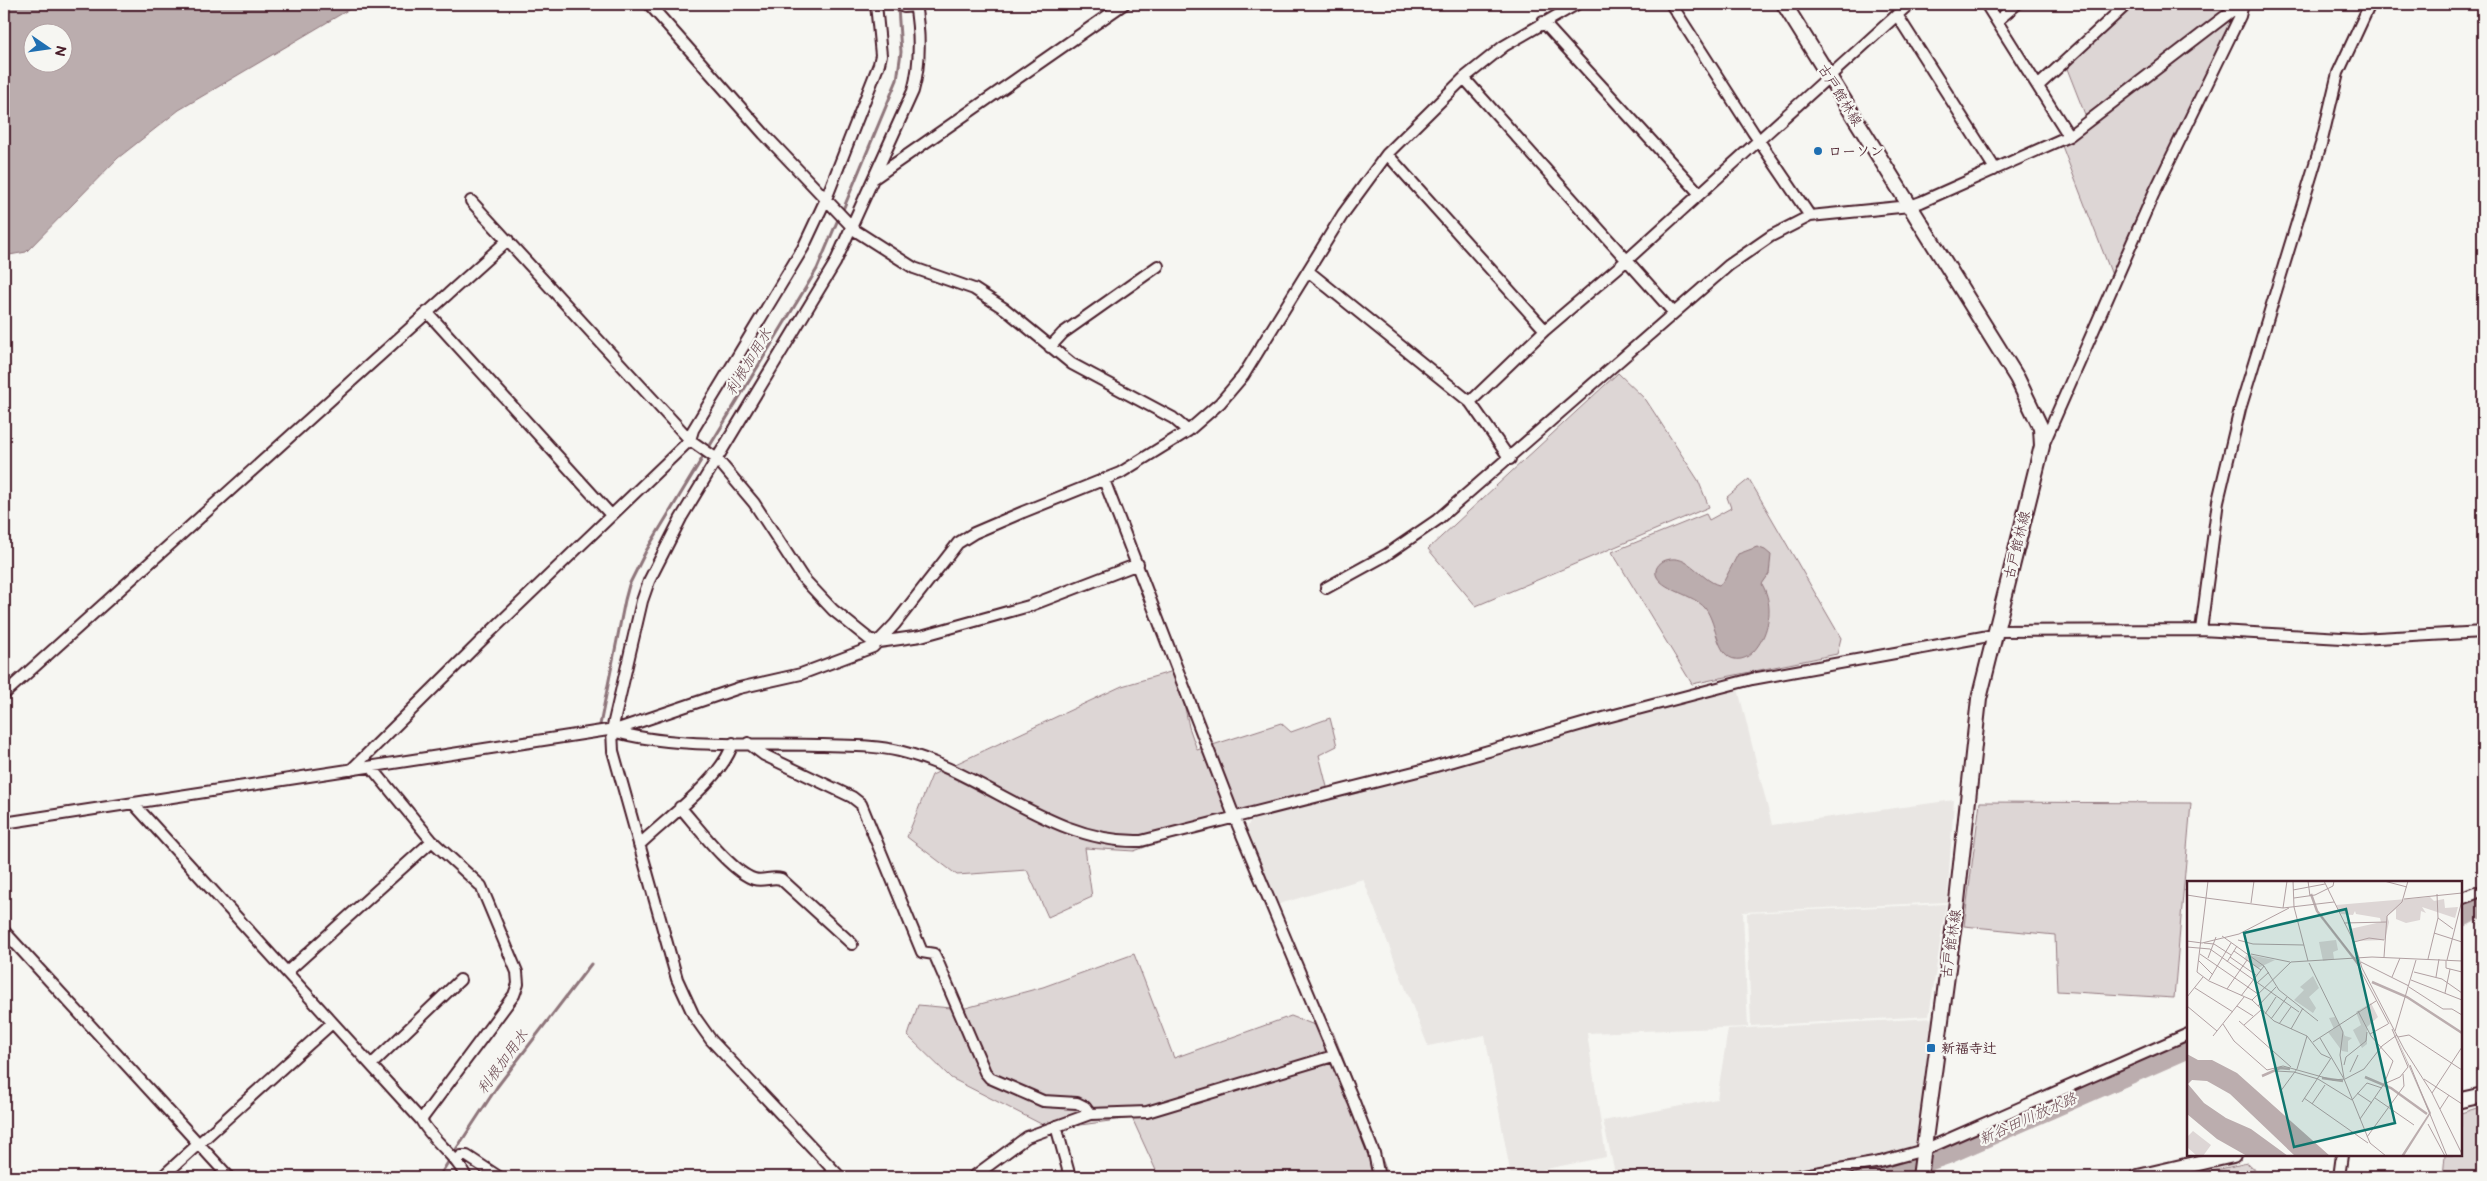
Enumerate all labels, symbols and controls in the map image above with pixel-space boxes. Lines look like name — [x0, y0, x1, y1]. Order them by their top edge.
north arrow — [22, 22, 72, 72]
text: N — [51, 44, 70, 58]
street label: 古戸館林線 — [1814, 61, 1866, 129]
place label: ローソン — [1828, 143, 1884, 160]
marker: ローソン — [1812, 145, 1824, 157]
water label: 利根加用水 — [722, 325, 776, 399]
street label: 古戸館林線 — [2000, 509, 2034, 581]
inset map — [2187, 881, 2462, 1156]
street label: 古戸館林線 — [1938, 908, 1964, 980]
water label: 利根加用水 — [473, 1026, 533, 1098]
place label: 新福寺辻 — [1941, 1040, 1997, 1057]
marker: 新福寺辻 — [1925, 1042, 1937, 1054]
water label: 新谷田川放水路 — [1976, 1089, 2081, 1149]

